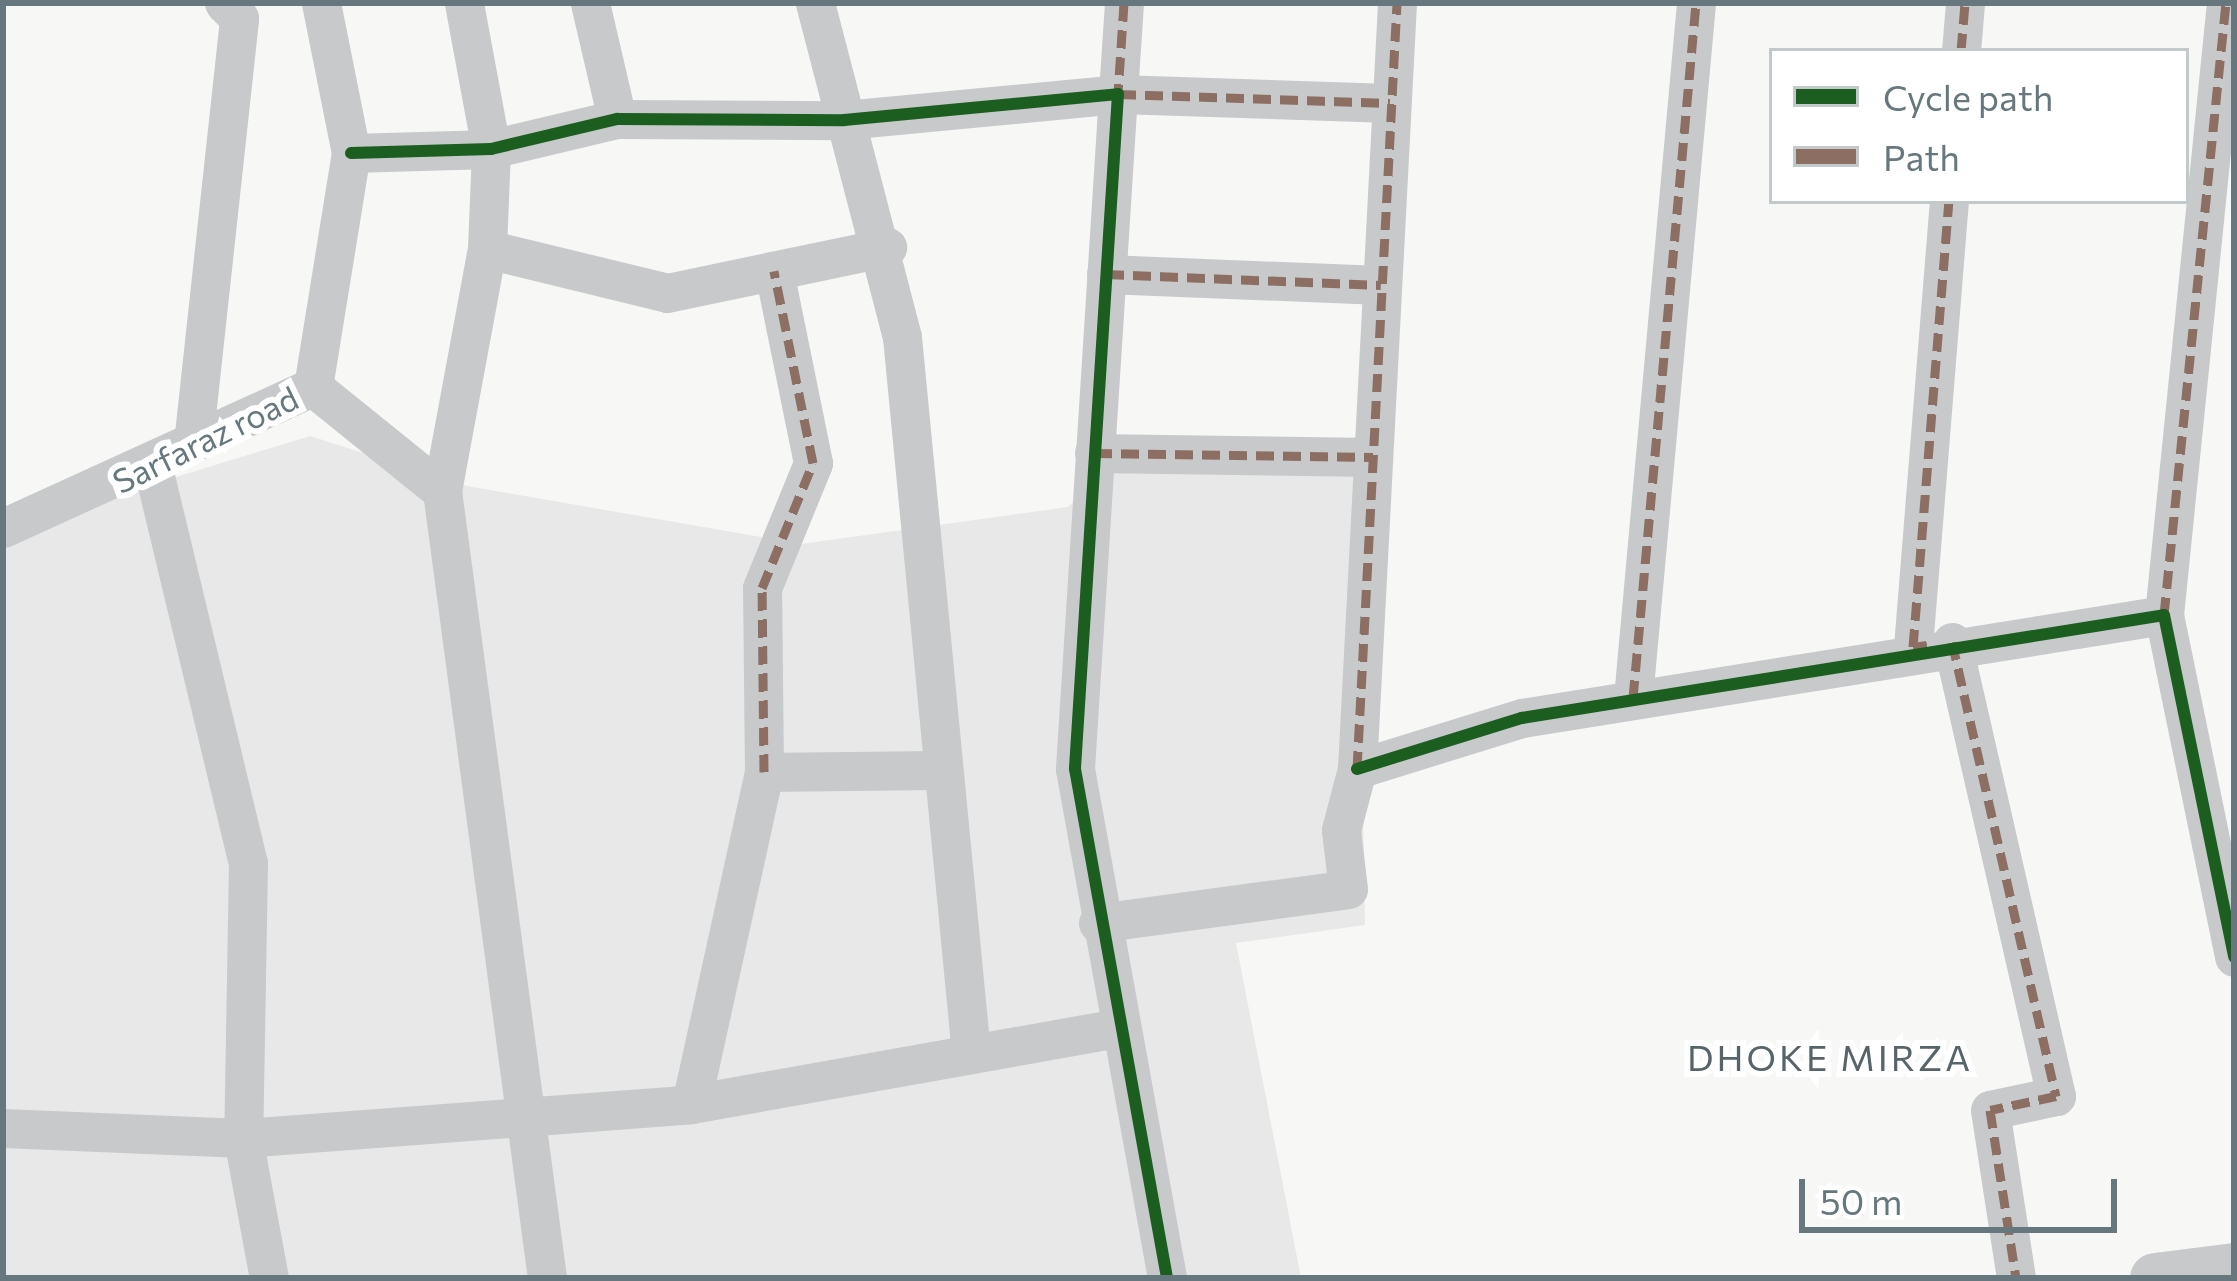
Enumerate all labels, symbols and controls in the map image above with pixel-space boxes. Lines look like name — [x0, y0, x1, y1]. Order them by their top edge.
legend — [1769, 48, 2189, 204]
text: Cycle path — [1883, 74, 2053, 118]
text: Path — [1883, 134, 1960, 178]
street label: Sarfaraz road — [106, 377, 304, 501]
district label: DHOKE MIRZA — [1687, 1035, 1973, 1079]
scale bar — [1805, 1155, 2123, 1229]
text: 50 m — [1820, 1178, 1902, 1222]

